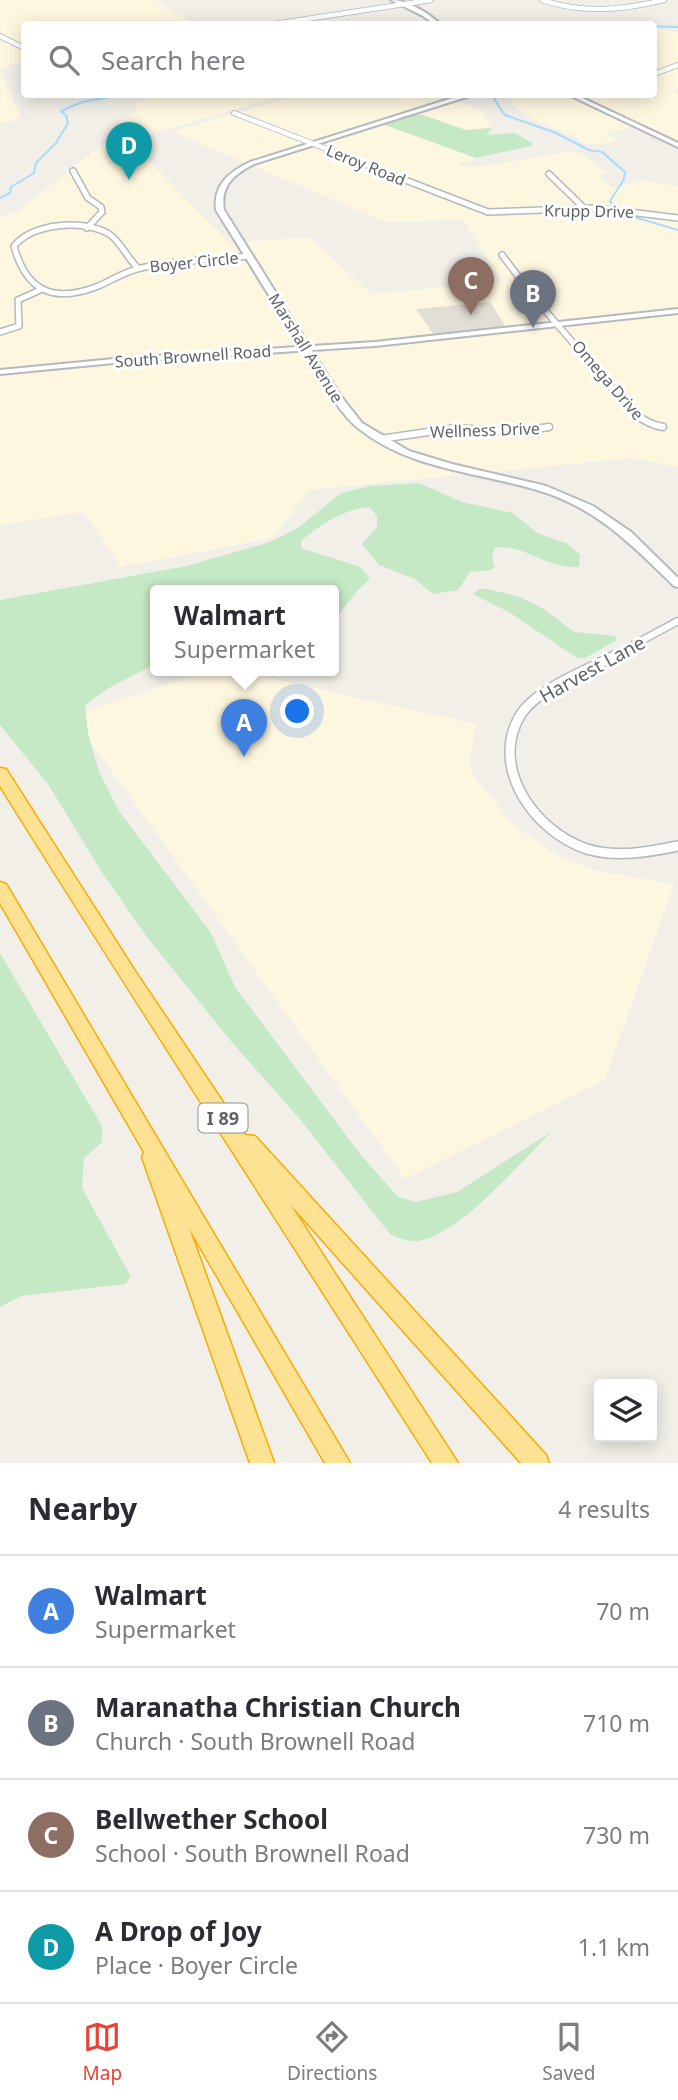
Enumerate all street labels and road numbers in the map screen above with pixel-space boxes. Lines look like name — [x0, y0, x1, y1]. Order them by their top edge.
street label: Leroy Road — [323, 139, 409, 191]
street label: Krupp Drive — [544, 199, 634, 223]
street label: Boyer Circle — [149, 246, 239, 278]
street label: Marshall Avenue — [263, 289, 349, 407]
street label: Omega Drive — [567, 335, 649, 425]
street label: South Brownell Road — [114, 340, 272, 372]
street label: Wellness Drive — [430, 417, 540, 443]
street label: Harvest Lane — [535, 629, 649, 709]
road number: I 89 — [198, 1104, 248, 1133]

